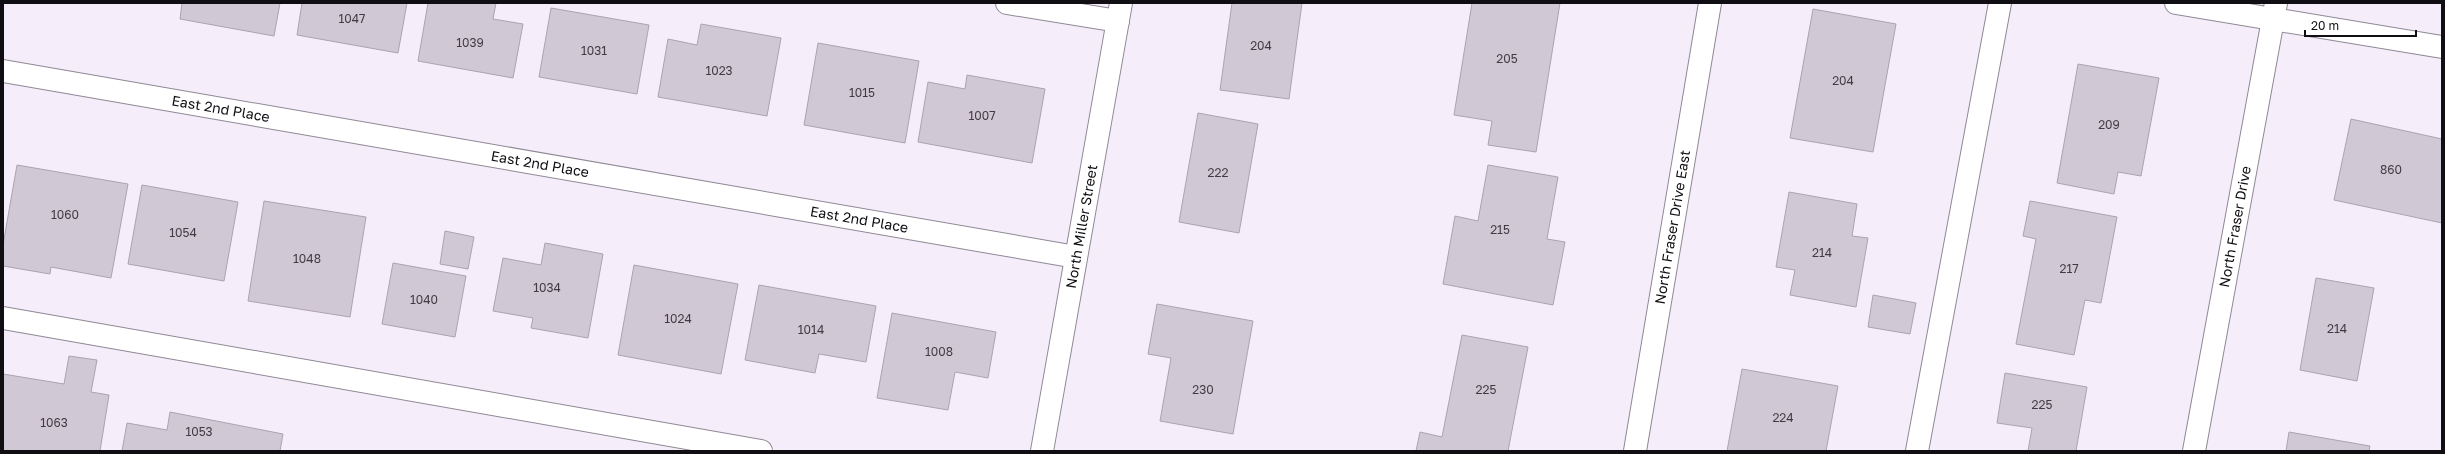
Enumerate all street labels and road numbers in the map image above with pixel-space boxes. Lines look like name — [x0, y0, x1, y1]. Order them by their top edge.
street label: East 2nd Place — [171, 91, 271, 125]
street label: East 2nd Place — [490, 147, 590, 180]
street label: North Fraser Drive East — [1651, 149, 1693, 305]
street label: North Miller Street — [1062, 163, 1100, 290]
street label: North Fraser Drive — [2215, 164, 2254, 289]
street label: East 2nd Place — [809, 202, 910, 236]

